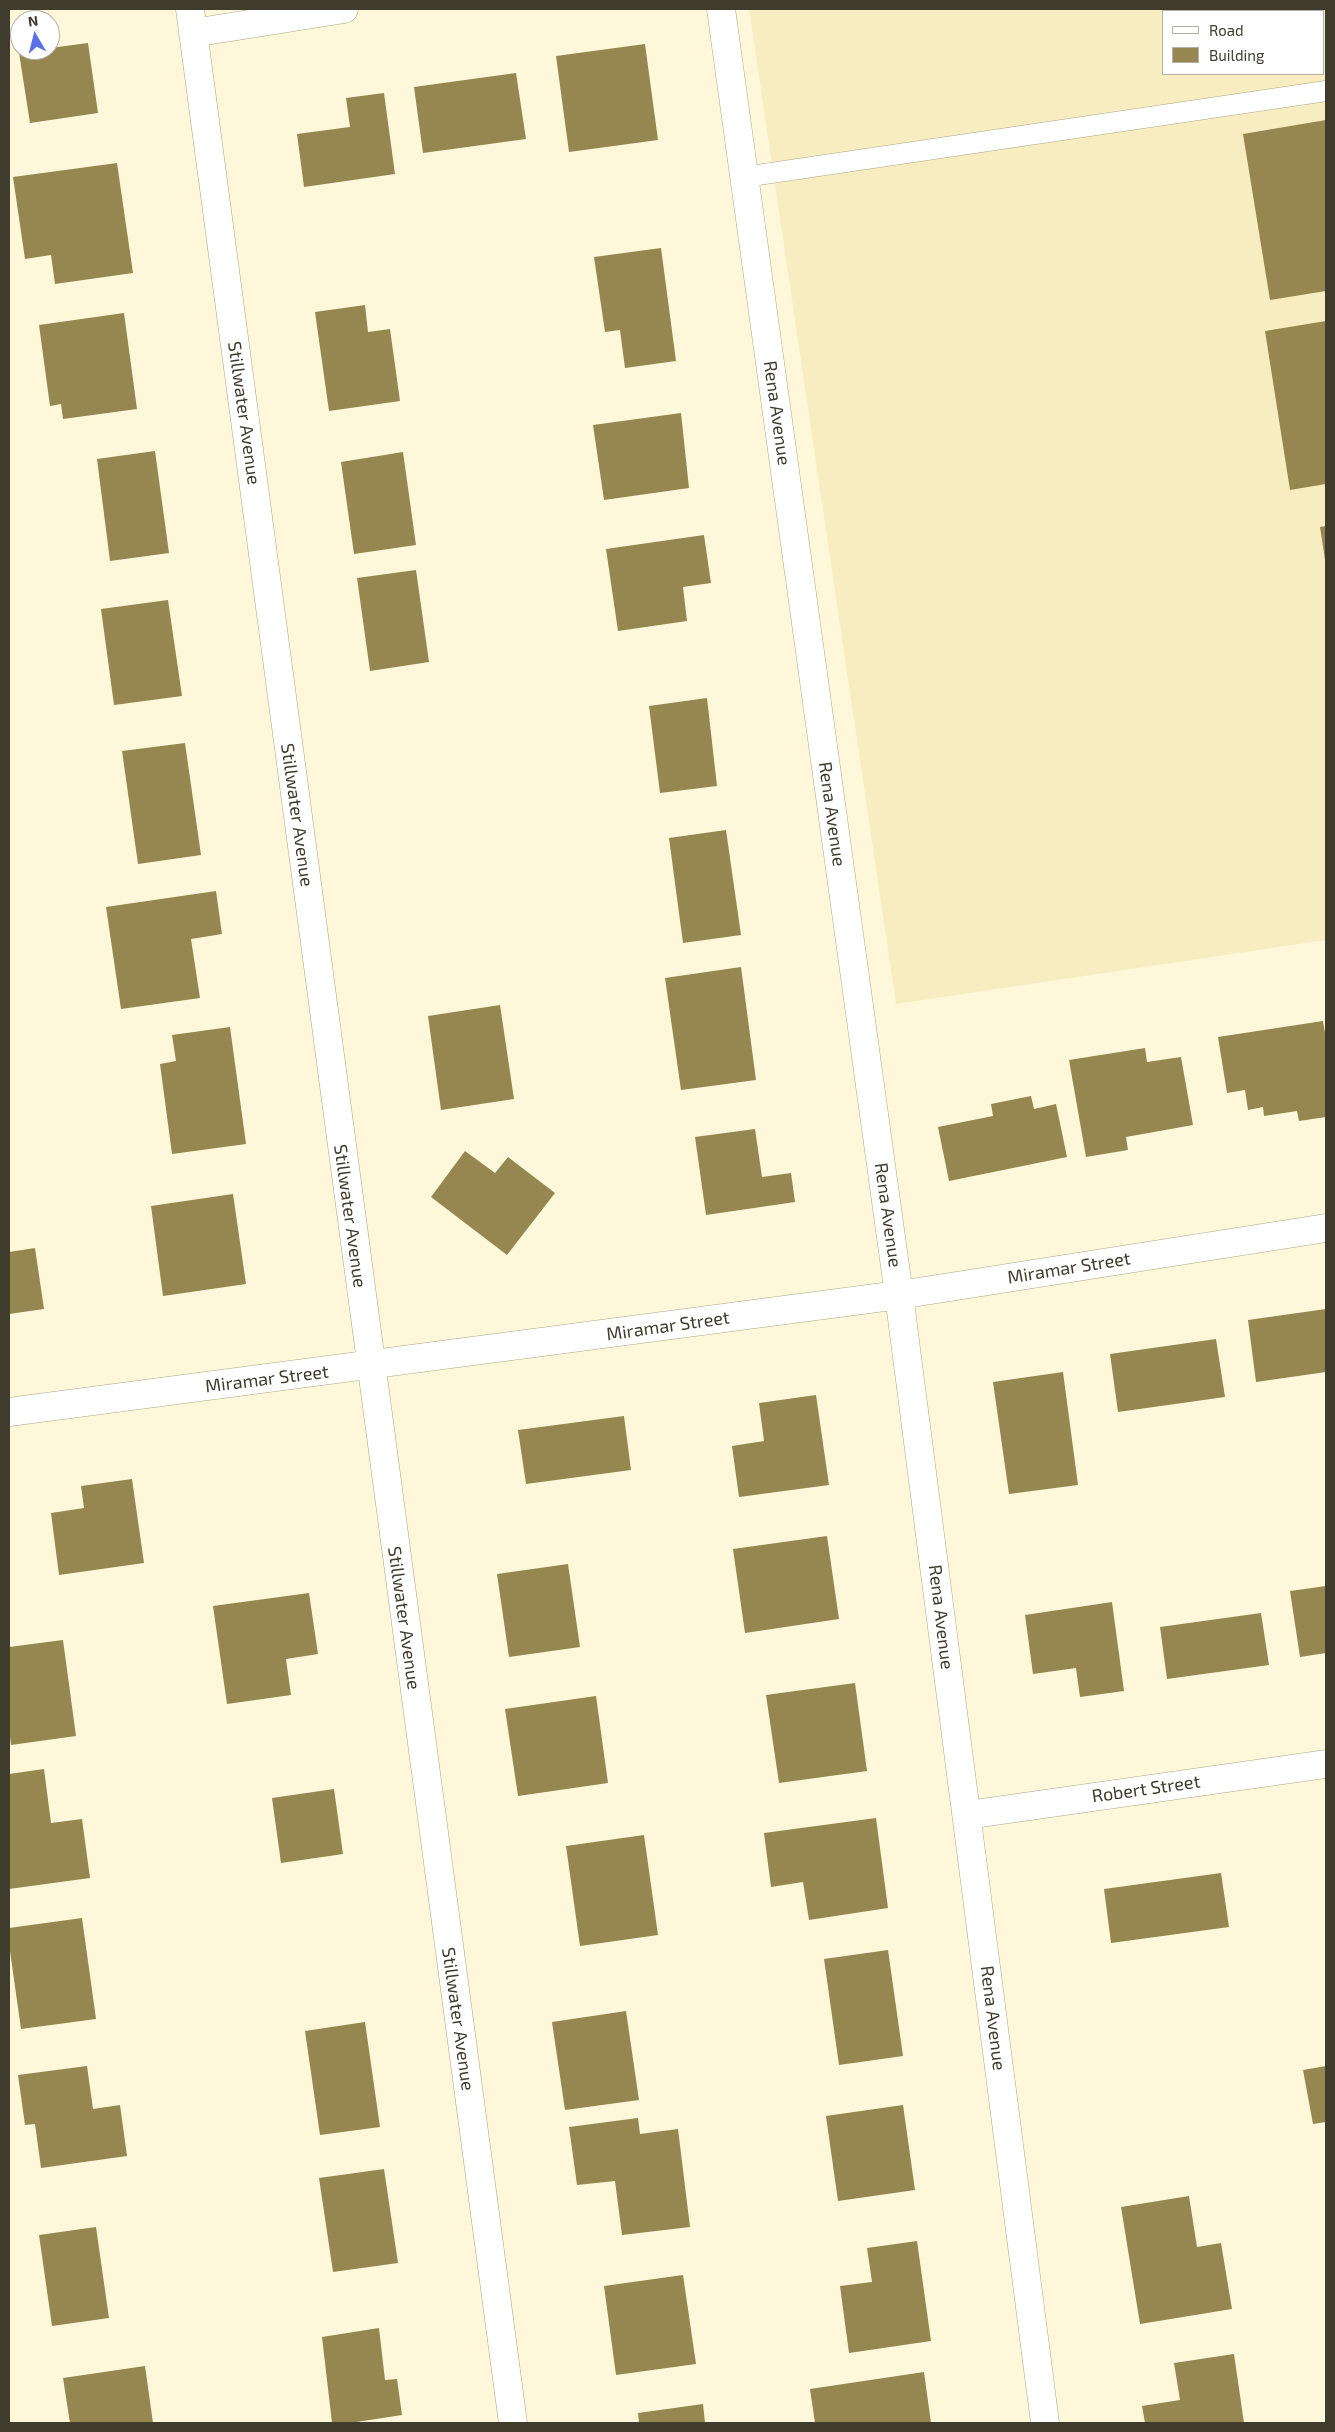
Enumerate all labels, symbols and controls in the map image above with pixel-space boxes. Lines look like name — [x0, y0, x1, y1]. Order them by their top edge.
north arrow — [10, 10, 60, 60]
legend — [1162, 10, 1325, 75]
text: N — [27, 12, 39, 30]
text: Road — [1209, 21, 1244, 39]
text: Building — [1209, 46, 1264, 64]
street label: Stillwater Avenue — [223, 340, 265, 486]
street label: Rena Avenue — [759, 359, 795, 467]
street label: Stillwater Avenue — [276, 742, 318, 888]
street label: Rena Avenue — [814, 760, 850, 868]
street label: Stillwater Avenue — [329, 1143, 371, 1289]
street label: Rena Avenue — [870, 1161, 906, 1269]
street label: Miramar Street — [1006, 1248, 1132, 1288]
street label: Miramar Street — [605, 1307, 731, 1345]
street label: Miramar Street — [204, 1361, 330, 1397]
street label: Stillwater Avenue — [383, 1545, 425, 1691]
street label: Rena Avenue — [924, 1563, 958, 1671]
street label: Robert Street — [1090, 1771, 1202, 1807]
street label: Stillwater Avenue — [437, 1946, 479, 2092]
street label: Rena Avenue — [976, 1964, 1010, 2072]

